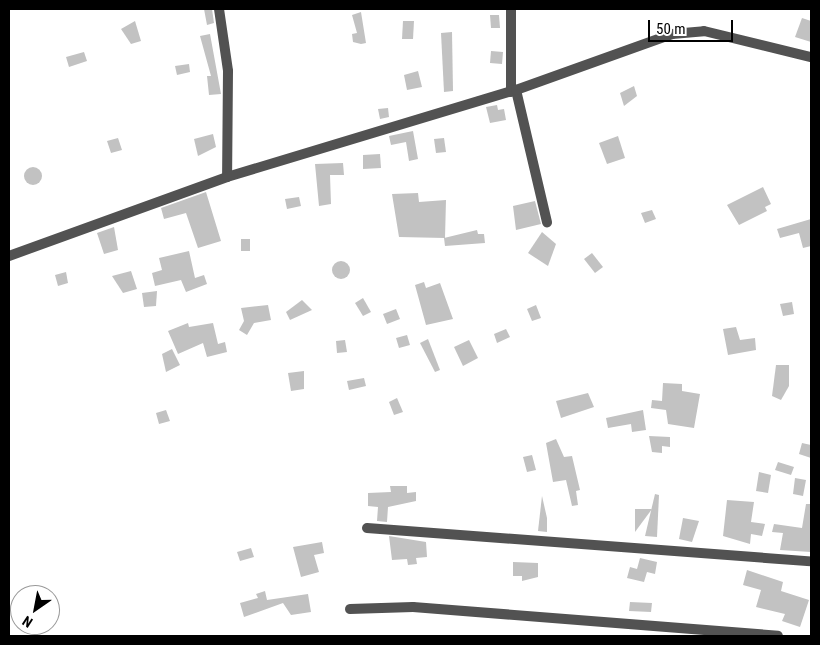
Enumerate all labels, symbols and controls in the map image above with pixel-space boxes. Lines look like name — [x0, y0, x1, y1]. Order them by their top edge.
scale bar — [650, 10, 735, 42]
text: 50 m — [656, 20, 686, 38]
north arrow — [10, 585, 60, 635]
text: N — [19, 613, 35, 631]

